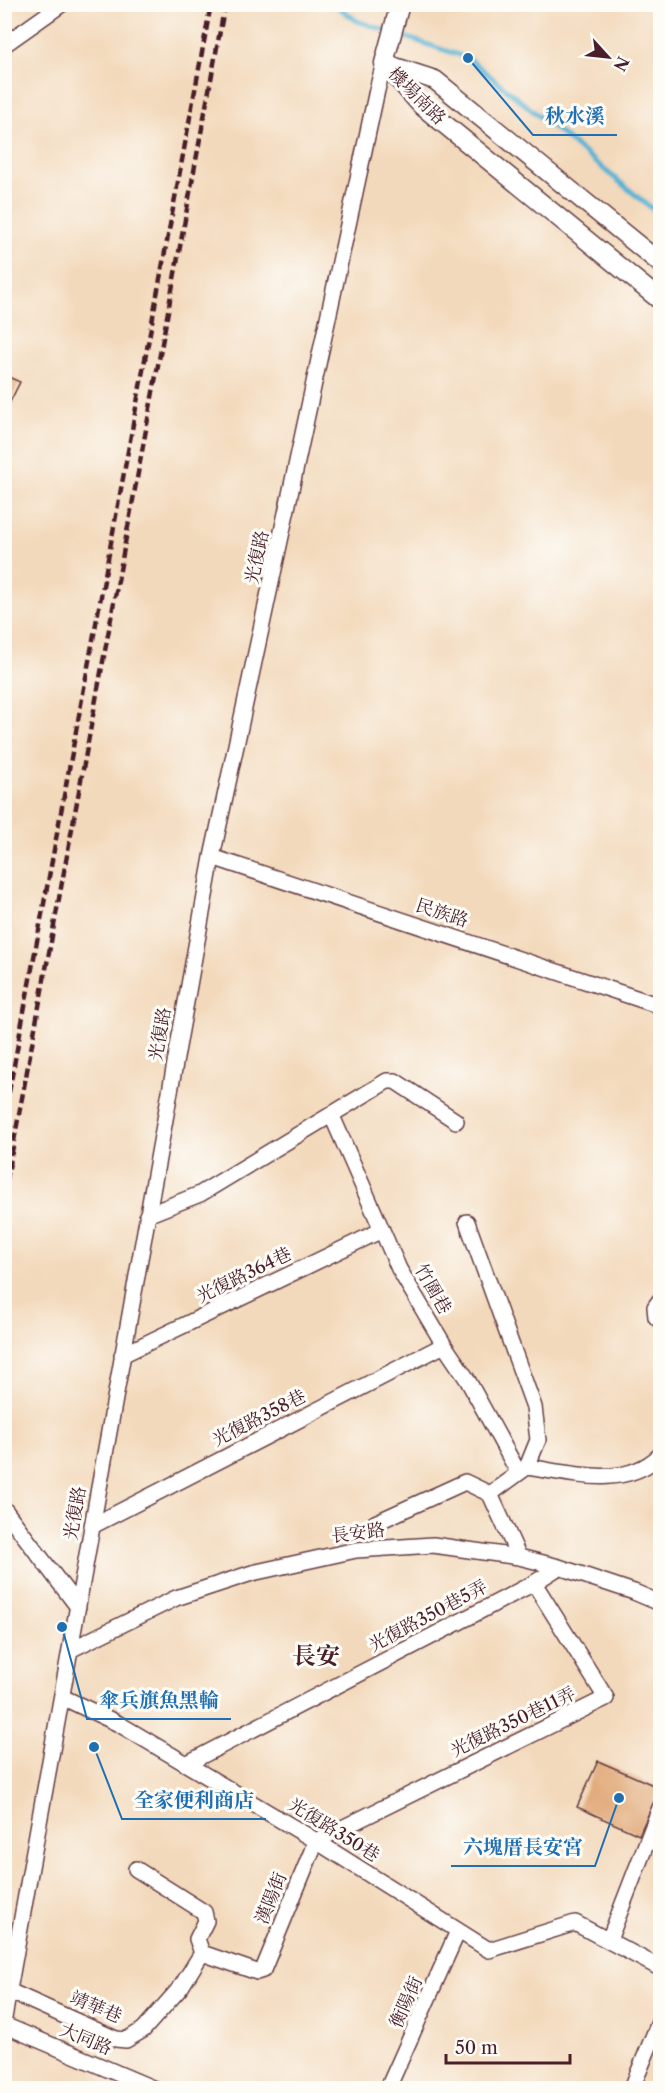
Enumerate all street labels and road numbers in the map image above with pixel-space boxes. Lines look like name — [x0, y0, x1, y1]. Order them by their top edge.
street label: 機場南路 — [384, 63, 450, 129]
street label: 光復路 — [241, 528, 273, 586]
street label: 民族路 — [413, 894, 471, 932]
street label: 光復路 — [144, 1006, 176, 1062]
street label: 光復路364巷 — [193, 1243, 295, 1307]
street label: 竹圍巷 — [410, 1260, 456, 1318]
street label: 光復路358巷 — [208, 1385, 310, 1451]
street label: 光復路 — [59, 1485, 91, 1541]
street label: 長安路 — [330, 1519, 386, 1547]
street label: 光復路350巷5弄 — [365, 1576, 491, 1656]
street label: 光復路350巷11弄 — [447, 1682, 579, 1762]
street label: 光復路350巷 — [284, 1793, 384, 1867]
street label: 漢陽街 — [251, 1869, 291, 1927]
street label: 衡陽街 — [385, 1973, 427, 2031]
street label: 靖華巷 — [67, 1986, 125, 2028]
street label: 大同路 — [57, 2018, 115, 2060]

